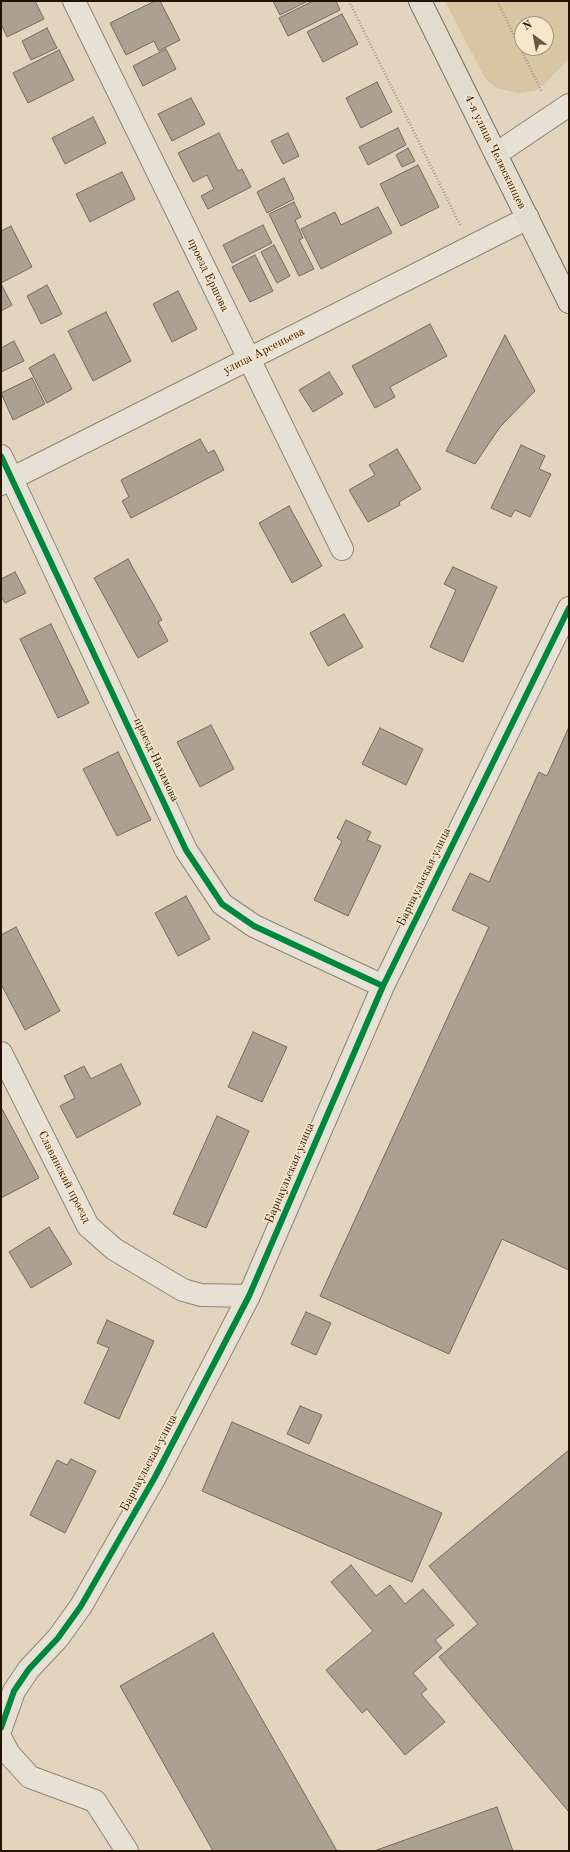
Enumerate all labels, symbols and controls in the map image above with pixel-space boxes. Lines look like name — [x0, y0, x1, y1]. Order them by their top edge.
north arrow — [514, 16, 554, 56]
text: N — [521, 19, 534, 33]
street label: 4-я улица Челюскинцев — [461, 92, 529, 212]
street label: проезд Ершова — [184, 236, 232, 314]
street label: улица Арсеньева — [221, 324, 307, 378]
street label: проезд Нахимова — [130, 716, 182, 804]
street label: Барнаульская улица — [394, 825, 454, 929]
street label: Барнаульская улица — [262, 1121, 318, 1225]
street label: Славянский проезд — [35, 1129, 93, 1225]
street label: Барнаульская улица — [117, 1412, 181, 1514]

